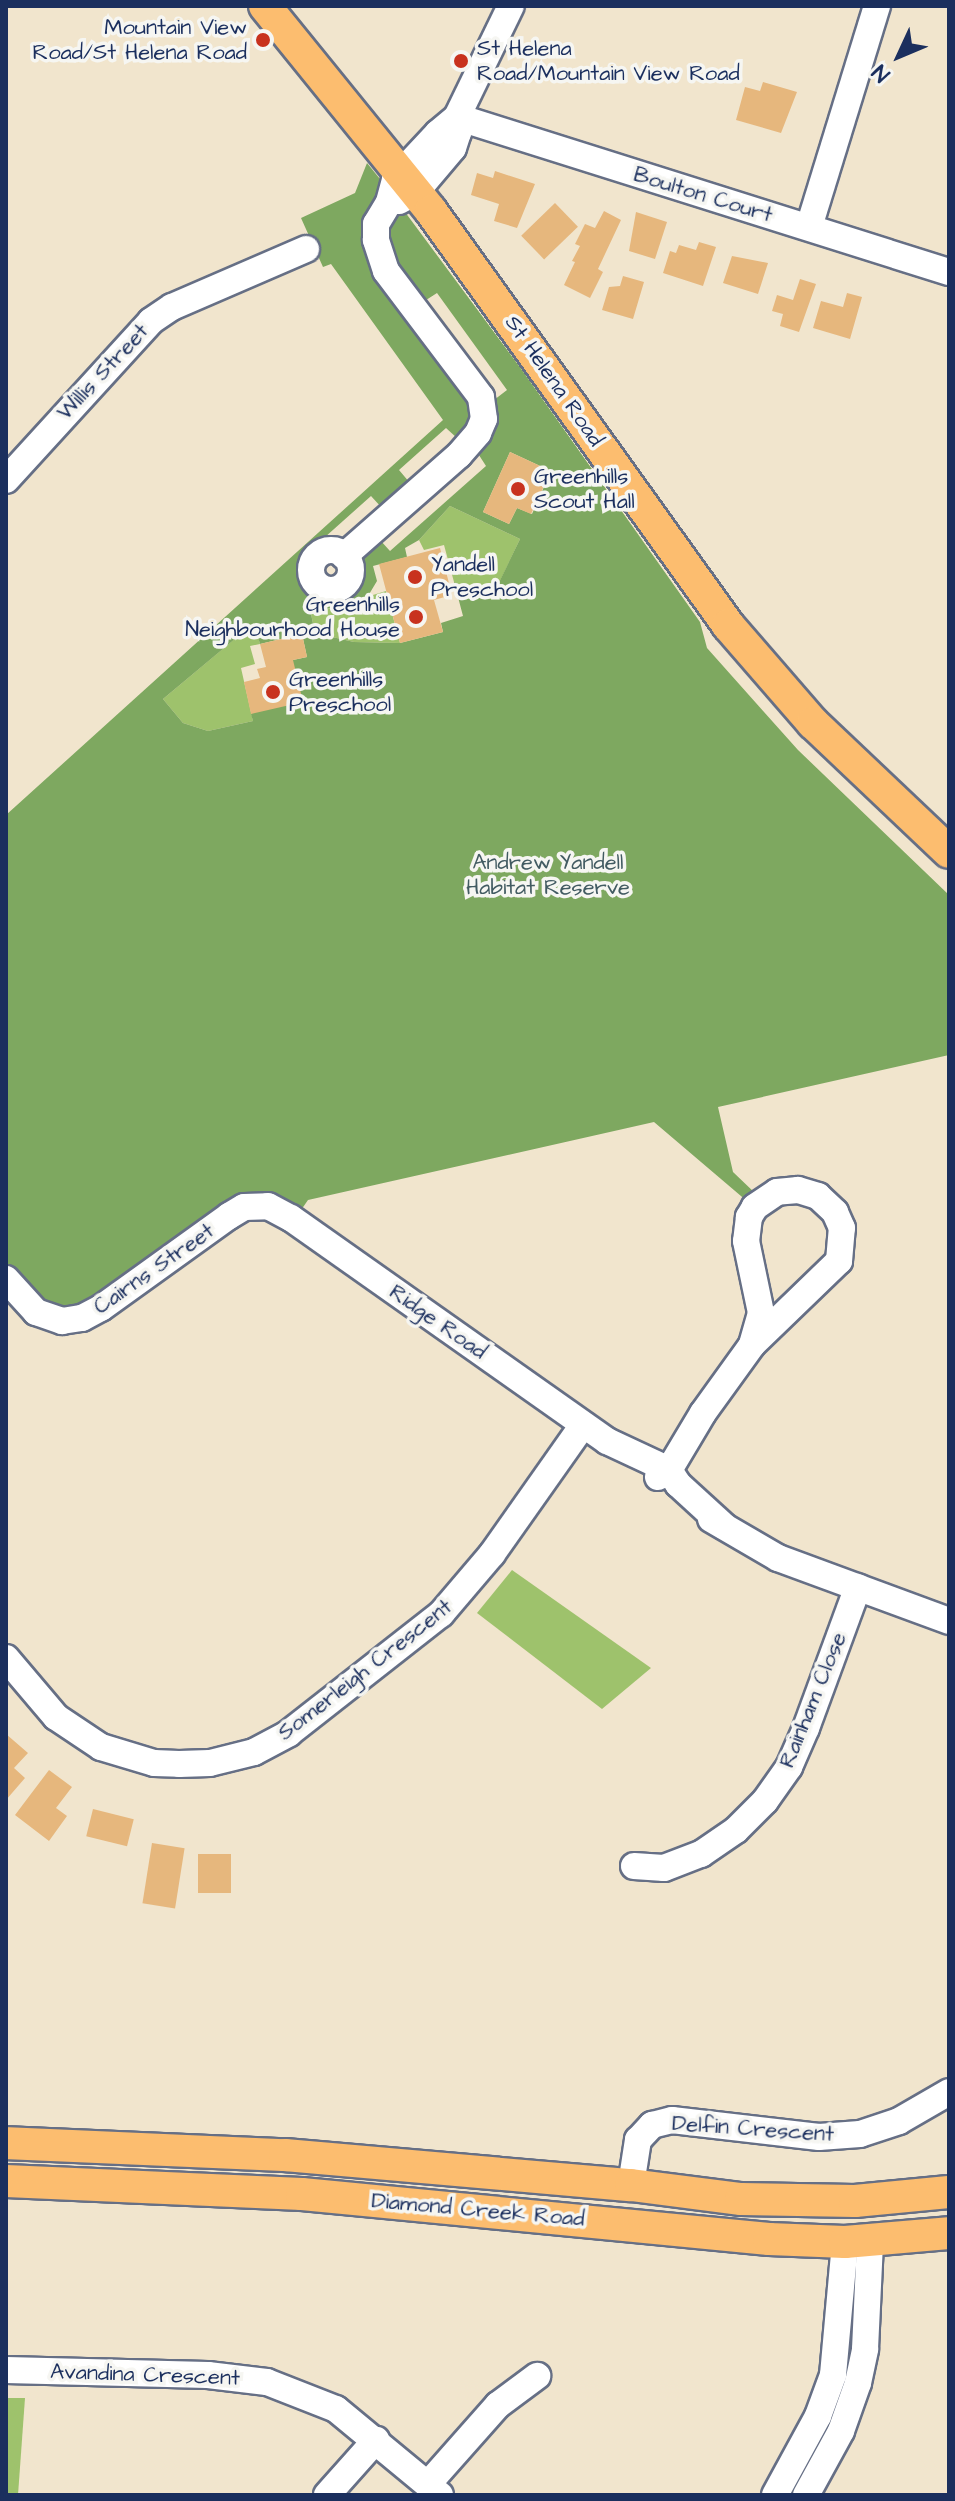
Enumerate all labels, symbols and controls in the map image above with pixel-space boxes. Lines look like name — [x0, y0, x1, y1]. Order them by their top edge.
place label: Mountain View Road/St Helena Road — [32, 14, 247, 66]
north arrow — [859, 16, 939, 96]
marker: Mountain View Road/St Helena Road — [254, 31, 272, 49]
place label: St Helena Road/Mountain View Road — [477, 35, 740, 86]
marker: St Helena Road/Mountain View Road — [452, 52, 470, 70]
text: N — [865, 57, 897, 89]
street label: Boulton Court — [630, 161, 776, 229]
street label: St Helena Road — [499, 310, 609, 452]
street label: Willis Street — [52, 318, 154, 426]
place label: Greenhills Scout Hall — [534, 463, 635, 514]
marker: Greenhills Scout Hall — [509, 480, 527, 498]
place label: Yandell Preschool — [431, 551, 533, 602]
marker: Yandell Preschool — [406, 568, 424, 586]
place label: Greenhills Neighbourhood House — [185, 591, 400, 642]
marker: Greenhills Neighbourhood House — [407, 608, 425, 626]
place label: Greenhills Preschool — [289, 666, 391, 718]
marker: Greenhills Preschool — [264, 683, 282, 701]
park label: Andrew Yandell Habitat Reserve — [466, 849, 630, 900]
street label: Cairns Street — [89, 1218, 219, 1320]
street label: Ridge Road — [384, 1279, 492, 1365]
street label: Somerleigh Crescent — [273, 1594, 457, 1746]
street label: Rainham Close — [774, 1628, 852, 1772]
street label: Delfin Crescent — [671, 2110, 835, 2148]
street label: Diamond Creek Road — [370, 2188, 586, 2232]
street label: Avandina Crescent — [50, 2358, 240, 2392]

